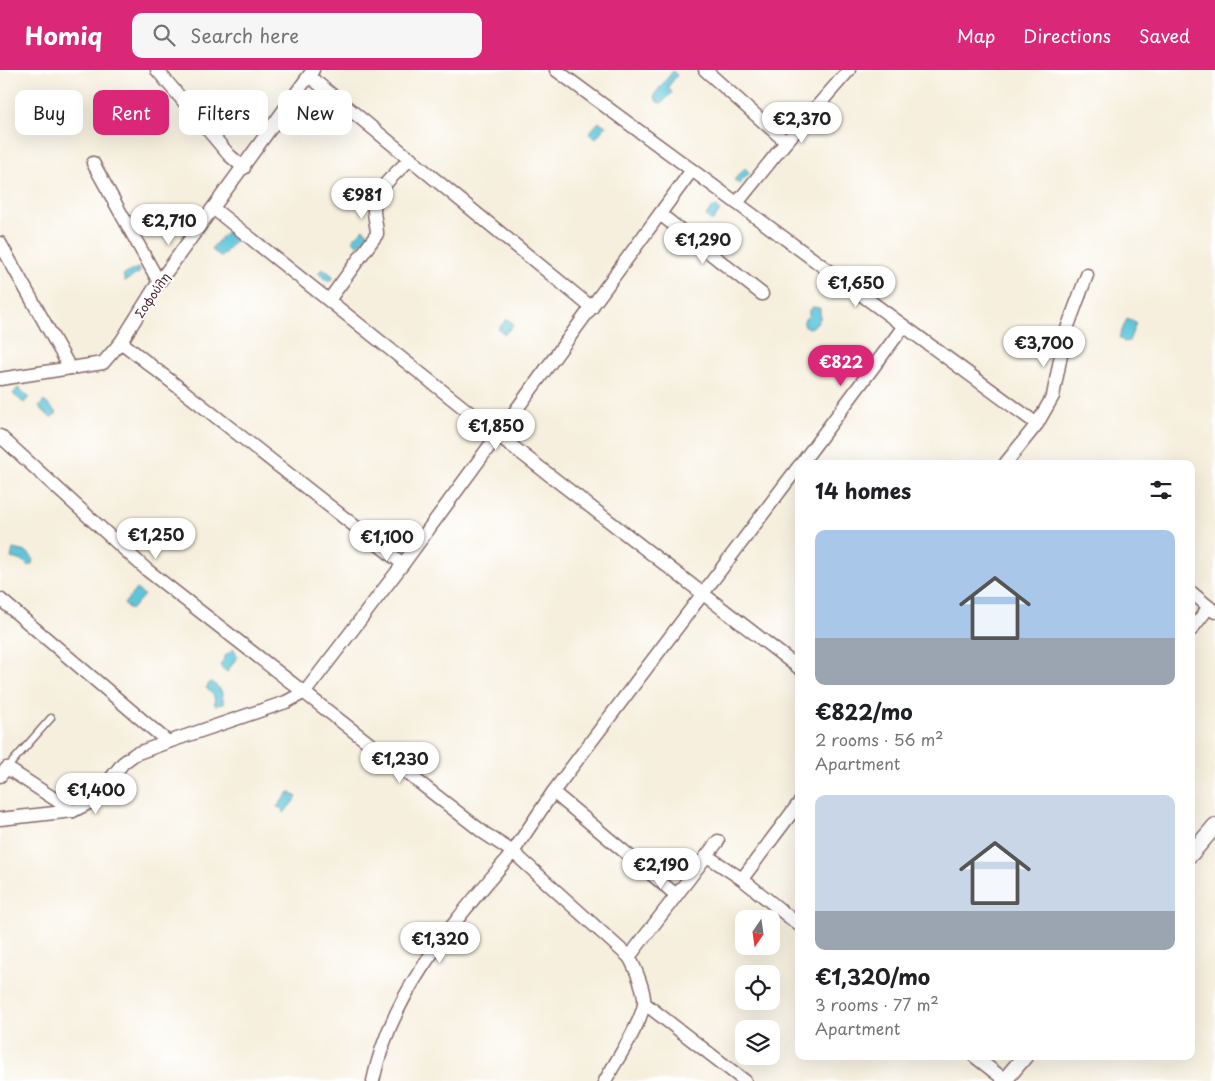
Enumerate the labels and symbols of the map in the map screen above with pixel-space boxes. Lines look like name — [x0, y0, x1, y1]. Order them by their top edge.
pin: €2,370 — [761, 102, 843, 144]
pin: €981 — [332, 178, 392, 220]
pin: €2,710 — [128, 204, 210, 246]
pin: €1,290 — [662, 222, 744, 265]
pin: €1,650 — [815, 266, 897, 308]
street label: Σοφούλη — [130, 269, 174, 321]
pin: €3,700 — [1003, 326, 1085, 368]
pin: €822 — [811, 344, 871, 387]
pin: €1,850 — [455, 408, 537, 451]
pin: €1,250 — [115, 518, 197, 560]
pin: €1,100 — [346, 520, 428, 562]
pin: €1,230 — [359, 742, 441, 784]
pin: €1,400 — [55, 772, 137, 815]
pin: €2,190 — [620, 848, 702, 890]
north arrow — [735, 910, 780, 955]
pin: €1,320 — [399, 922, 481, 964]

